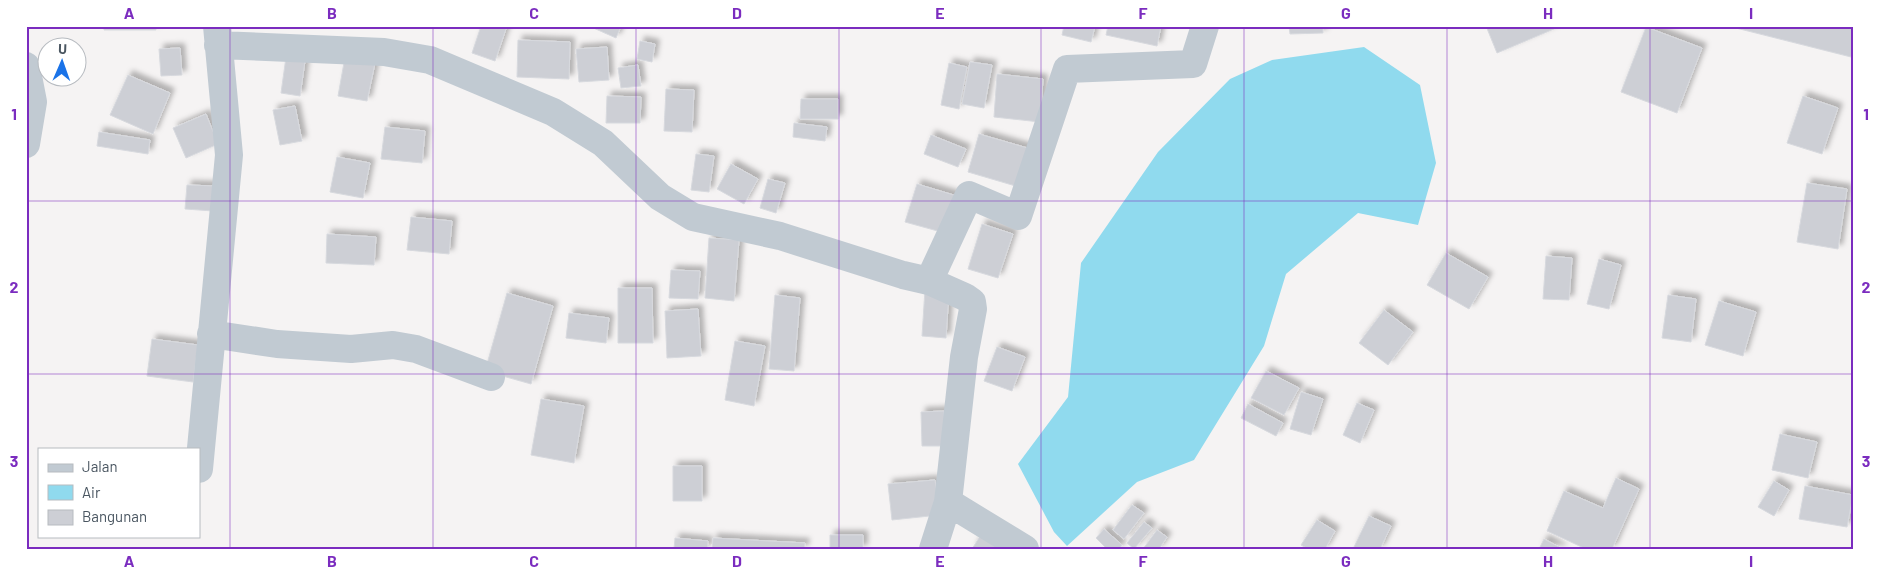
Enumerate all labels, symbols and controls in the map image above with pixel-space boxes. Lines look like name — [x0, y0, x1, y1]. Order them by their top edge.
text: A — [124, 3, 135, 22]
text: B — [327, 3, 337, 22]
text: C — [529, 3, 539, 22]
text: D — [732, 3, 742, 22]
text: E — [935, 3, 945, 22]
text: F — [1139, 3, 1148, 22]
text: G — [1341, 3, 1351, 22]
text: H — [1543, 3, 1553, 22]
text: I — [1749, 3, 1753, 22]
north arrow — [38, 38, 88, 88]
text: U — [58, 40, 67, 57]
text: 1 — [11, 104, 17, 123]
text: 1 — [1863, 104, 1869, 123]
text: 2 — [10, 277, 19, 296]
text: 2 — [1862, 277, 1871, 296]
legend — [38, 448, 200, 538]
text: 3 — [10, 451, 18, 470]
text: 3 — [1862, 451, 1870, 470]
text: Jalan — [82, 457, 118, 475]
text: Air — [82, 483, 101, 501]
text: Bangunan — [82, 507, 147, 525]
text: A — [124, 551, 135, 570]
text: B — [327, 551, 337, 570]
text: C — [529, 551, 539, 570]
text: D — [732, 551, 742, 570]
text: E — [935, 551, 945, 570]
text: F — [1139, 551, 1148, 570]
text: G — [1341, 551, 1351, 570]
text: H — [1543, 551, 1553, 570]
text: I — [1749, 551, 1753, 570]

